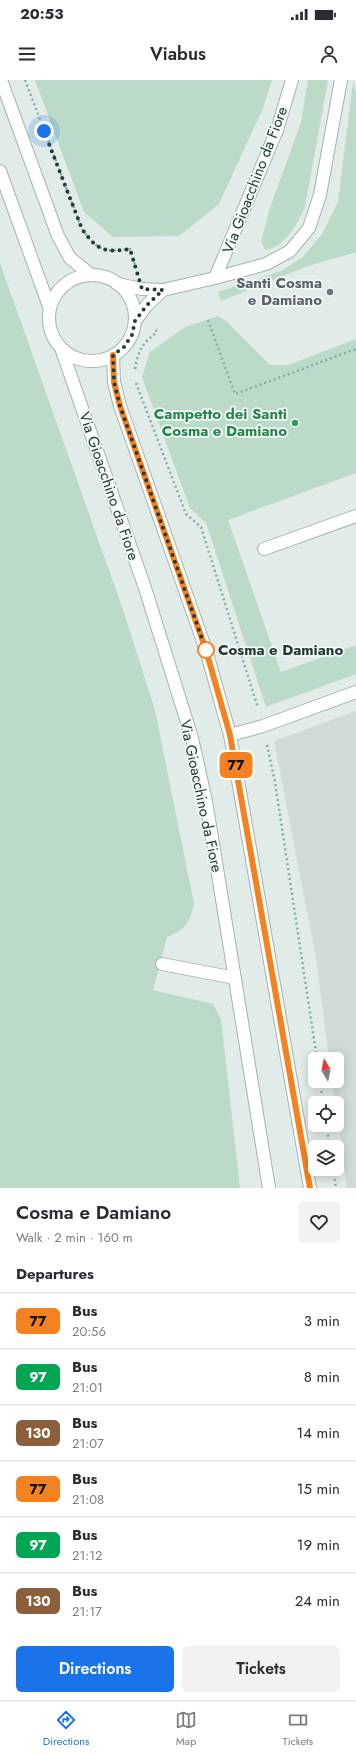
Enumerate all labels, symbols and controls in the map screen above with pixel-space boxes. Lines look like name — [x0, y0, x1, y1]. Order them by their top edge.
text: 20:53 — [20, 3, 64, 25]
text: Viabus — [150, 41, 206, 67]
icon: menu — [16, 43, 38, 65]
icon: person — [318, 43, 340, 65]
street label: Via Gioacchino da Fiore — [217, 103, 293, 257]
your location — [34, 121, 54, 141]
place label: Santi Cosma e Damiano — [236, 272, 322, 311]
marker: Santi Cosma e Damiano — [325, 287, 335, 297]
place label: Campetto dei Santi Cosma e Damiano — [154, 403, 287, 442]
street label: Via Gioacchino da Fiore — [73, 409, 145, 563]
marker: Campetto dei Santi Cosma e Damiano — [290, 418, 300, 428]
place label: Cosma e Damiano — [218, 639, 343, 661]
marker: Cosma e Damiano — [197, 641, 215, 659]
street label: Via Gioacchino da Fiore — [174, 718, 228, 875]
line badge: 77 — [218, 752, 254, 778]
text: 77 — [228, 755, 244, 775]
north arrow — [308, 1052, 344, 1088]
map controls — [308, 1052, 344, 1176]
button: locate — [308, 1096, 344, 1132]
button: layers — [308, 1140, 344, 1176]
text: Cosma e Damiano — [16, 1199, 171, 1226]
button: heart — [298, 1201, 340, 1243]
text: Walk · 2 min · 160 m — [16, 1228, 133, 1247]
text: Departures — [16, 1263, 94, 1285]
text: Bus — [72, 1300, 97, 1322]
text: 3 min — [304, 1310, 340, 1332]
text: 77 — [30, 1311, 46, 1331]
text: 20:56 — [72, 1322, 106, 1341]
text: Bus — [72, 1356, 97, 1378]
text: 8 min — [304, 1366, 340, 1388]
text: 97 — [29, 1367, 47, 1387]
text: 21:01 — [72, 1378, 103, 1397]
text: Bus — [72, 1412, 97, 1434]
text: 14 min — [297, 1422, 340, 1444]
text: 130 — [25, 1423, 51, 1443]
text: 21:07 — [72, 1434, 104, 1453]
text: Bus — [72, 1468, 97, 1490]
text: 15 min — [297, 1478, 340, 1500]
text: 77 — [30, 1479, 46, 1499]
text: 21:08 — [72, 1490, 104, 1509]
text: Bus — [72, 1524, 97, 1546]
text: 19 min — [297, 1534, 340, 1556]
text: 97 — [29, 1535, 47, 1555]
text: 21:12 — [72, 1546, 102, 1565]
text: Bus — [72, 1580, 97, 1602]
text: 24 min — [295, 1590, 340, 1612]
text: 130 — [25, 1591, 51, 1611]
text: 21:17 — [72, 1602, 102, 1621]
button: Directions — [16, 1646, 174, 1692]
button: Tickets — [182, 1646, 340, 1692]
tab: Directions — [43, 1709, 89, 1749]
tab: Map — [175, 1709, 197, 1749]
tab: Tickets — [283, 1709, 313, 1749]

